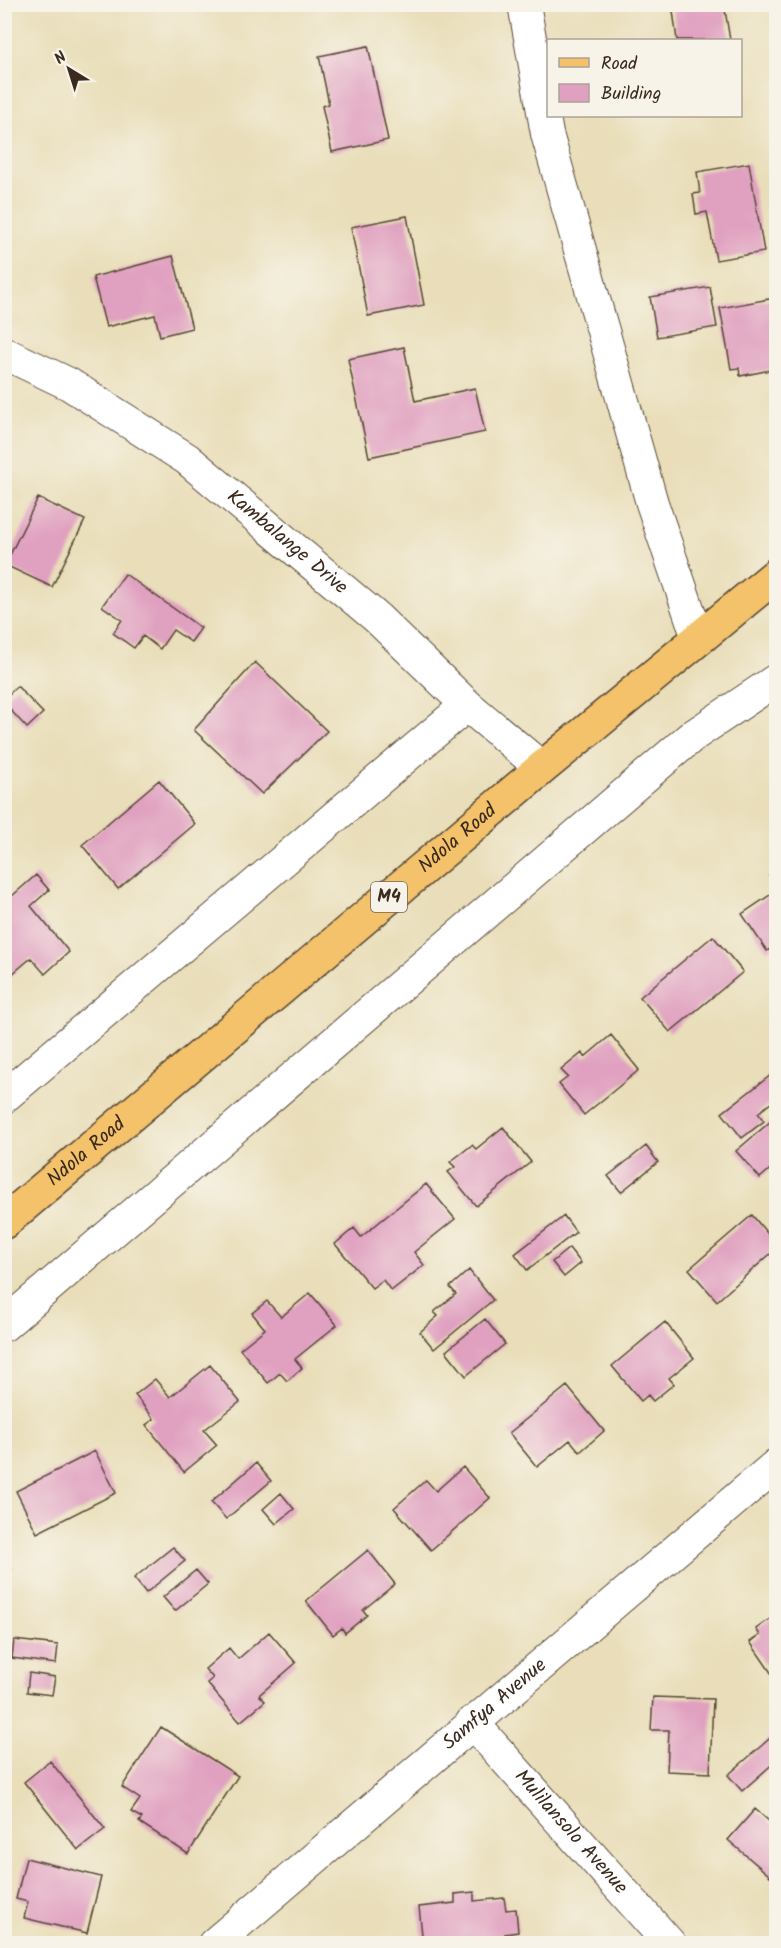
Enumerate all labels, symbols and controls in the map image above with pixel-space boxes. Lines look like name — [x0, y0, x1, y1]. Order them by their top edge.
north arrow — [39, 39, 99, 99]
legend — [547, 39, 742, 117]
text: N — [49, 45, 72, 71]
text: Road — [601, 50, 638, 79]
text: Building — [601, 80, 661, 109]
street label: Kambalange Drive — [219, 482, 355, 603]
street label: Ndola Road — [411, 795, 505, 882]
road number: M4 — [371, 882, 407, 912]
street label: Ndola Road — [40, 1109, 134, 1195]
street label: Samfya Avenue — [435, 1651, 554, 1759]
street label: Mulilansolo Avenue — [506, 1763, 635, 1902]

